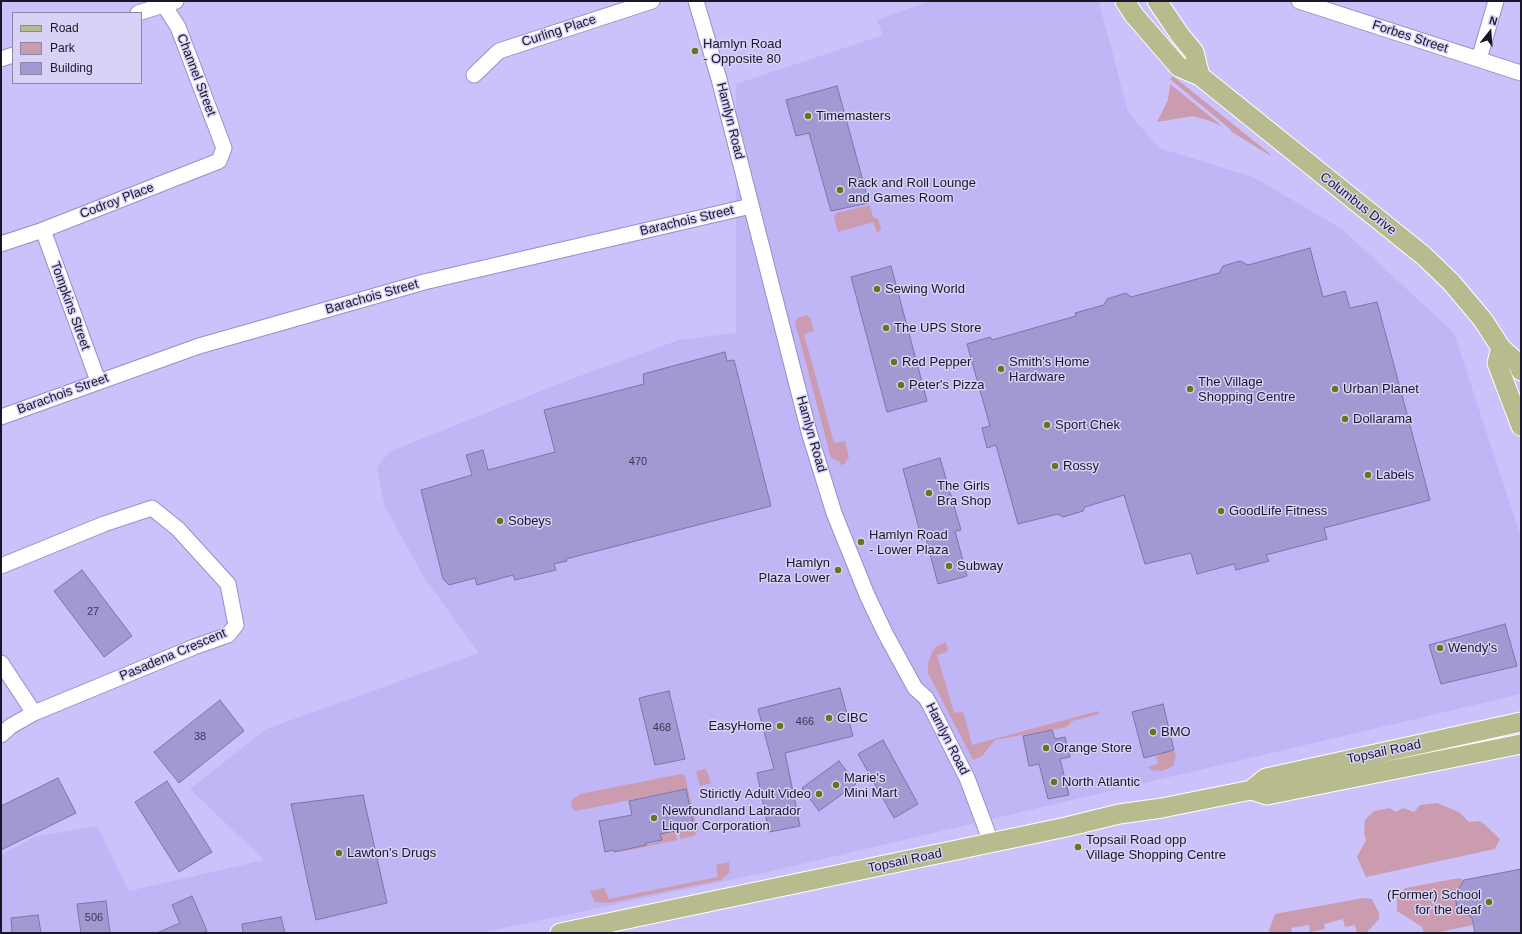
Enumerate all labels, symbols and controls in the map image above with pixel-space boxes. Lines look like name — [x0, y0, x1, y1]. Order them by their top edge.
legend — [12, 12, 142, 84]
street label: Curling Place — [520, 12, 598, 50]
north arrow — [1470, 12, 1510, 52]
text: N — [1488, 14, 1499, 27]
street label: Forbes Street — [1370, 17, 1450, 57]
text: Road — [50, 21, 79, 35]
street label: Channel Street — [173, 32, 219, 118]
place label: Hamlyn Road - Opposite 80 — [703, 36, 782, 67]
text: Park — [50, 41, 75, 55]
marker: Hamlyn Road - Opposite 80 — [690, 46, 700, 56]
text: Building — [50, 61, 93, 75]
street label: Hamlyn Road — [713, 81, 747, 161]
place label: Timemasters — [816, 108, 891, 124]
marker: Timemasters — [803, 111, 813, 121]
street label: Columbus Drive — [1317, 169, 1399, 239]
place label: Rack and Roll Lounge and Games Room — [848, 175, 976, 206]
street label: Codroy Place — [78, 180, 156, 222]
marker: Rack and Roll Lounge and Games Room — [835, 185, 845, 195]
street label: Barachois Street — [638, 203, 736, 239]
street label: Tompkins Street — [47, 260, 93, 352]
street label: Barachois Street — [324, 276, 420, 318]
place label: Sewing World — [885, 281, 965, 297]
marker: Sewing World — [872, 284, 882, 294]
place label: The UPS Store — [894, 320, 981, 336]
marker: The UPS Store — [881, 323, 891, 333]
place label: Red Pepper — [902, 354, 971, 370]
place label: Smith's Home Hardware — [1009, 354, 1090, 385]
marker: Red Pepper — [889, 357, 899, 367]
marker: Smith's Home Hardware — [996, 364, 1006, 374]
street label: Barachois Street — [15, 370, 111, 418]
place label: The Village Shopping Centre — [1198, 374, 1296, 405]
place label: Peter's Pizza — [909, 377, 984, 393]
marker: Peter's Pizza — [896, 380, 906, 390]
place label: Urban Planet — [1343, 381, 1419, 397]
marker: The Village Shopping Centre — [1185, 384, 1195, 394]
marker: Urban Planet — [1330, 384, 1340, 394]
street label: Hamlyn Road — [793, 394, 829, 474]
place label: Dollarama — [1353, 411, 1412, 427]
marker: Dollarama — [1340, 414, 1350, 424]
place label: Sport Chek — [1055, 417, 1120, 433]
marker: Sport Chek — [1042, 420, 1052, 430]
house number: 470 — [629, 455, 647, 469]
place label: Rossy — [1063, 458, 1099, 474]
marker: Rossy — [1050, 461, 1060, 471]
place label: Labels — [1376, 467, 1414, 483]
marker: Labels — [1363, 470, 1373, 480]
place label: The Girls Bra Shop — [937, 478, 991, 509]
marker: The Girls Bra Shop — [924, 488, 934, 498]
place label: GoodLife Fitness — [1229, 503, 1327, 519]
marker: GoodLife Fitness — [1216, 506, 1226, 516]
place label: Sobeys — [508, 513, 551, 529]
marker: Sobeys — [495, 516, 505, 526]
place label: Hamlyn Road - Lower Plaza — [869, 527, 948, 558]
marker: Hamlyn Road - Lower Plaza — [856, 537, 866, 547]
place label: Hamlyn Plaza Lower — [758, 555, 830, 586]
place label: Subway — [957, 558, 1003, 574]
marker: Subway — [944, 561, 954, 571]
marker: Hamlyn Plaza Lower — [833, 565, 843, 575]
house number: 27 — [87, 605, 99, 619]
street label: Pasadena Crescent — [117, 626, 229, 684]
place label: Wendy's — [1448, 640, 1497, 656]
marker: Wendy's — [1435, 643, 1445, 653]
street label: Hamlyn Road — [922, 700, 972, 778]
place label: CIBC — [837, 710, 868, 726]
marker: CIBC — [824, 713, 834, 723]
house number: 466 — [796, 715, 814, 729]
place label: EasyHome — [708, 718, 772, 734]
house number: 468 — [653, 721, 671, 735]
marker: EasyHome — [775, 721, 785, 731]
place label: BMO — [1161, 724, 1191, 740]
marker: BMO — [1148, 727, 1158, 737]
house number: 38 — [194, 730, 206, 744]
street label: Topsail Road — [1346, 737, 1422, 767]
place label: Orange Store — [1054, 740, 1132, 756]
marker: Orange Store — [1041, 743, 1051, 753]
place label: Marie's Mini Mart — [844, 770, 897, 801]
place label: North Atlantic — [1062, 774, 1140, 790]
marker: North Atlantic — [1049, 777, 1059, 787]
marker: Marie's Mini Mart — [831, 780, 841, 790]
place label: Stirictly Adult Video — [699, 786, 811, 802]
marker: Stirictly Adult Video — [814, 789, 824, 799]
place label: Newfoundland Labrador Liquor Corporation — [662, 803, 801, 834]
marker: Newfoundland Labrador Liquor Corporation — [649, 813, 659, 823]
place label: Topsail Road opp Village Shopping Centre — [1086, 832, 1226, 863]
marker: Topsail Road opp Village Shopping Centre — [1073, 842, 1083, 852]
place label: Lawton's Drugs — [347, 845, 436, 861]
street label: Topsail Road — [867, 846, 943, 876]
marker: Lawton's Drugs — [334, 848, 344, 858]
place label: (Former) School for the deaf — [1387, 887, 1481, 918]
marker: (Former) School for the deaf — [1484, 897, 1494, 907]
house number: 506 — [85, 911, 103, 925]

